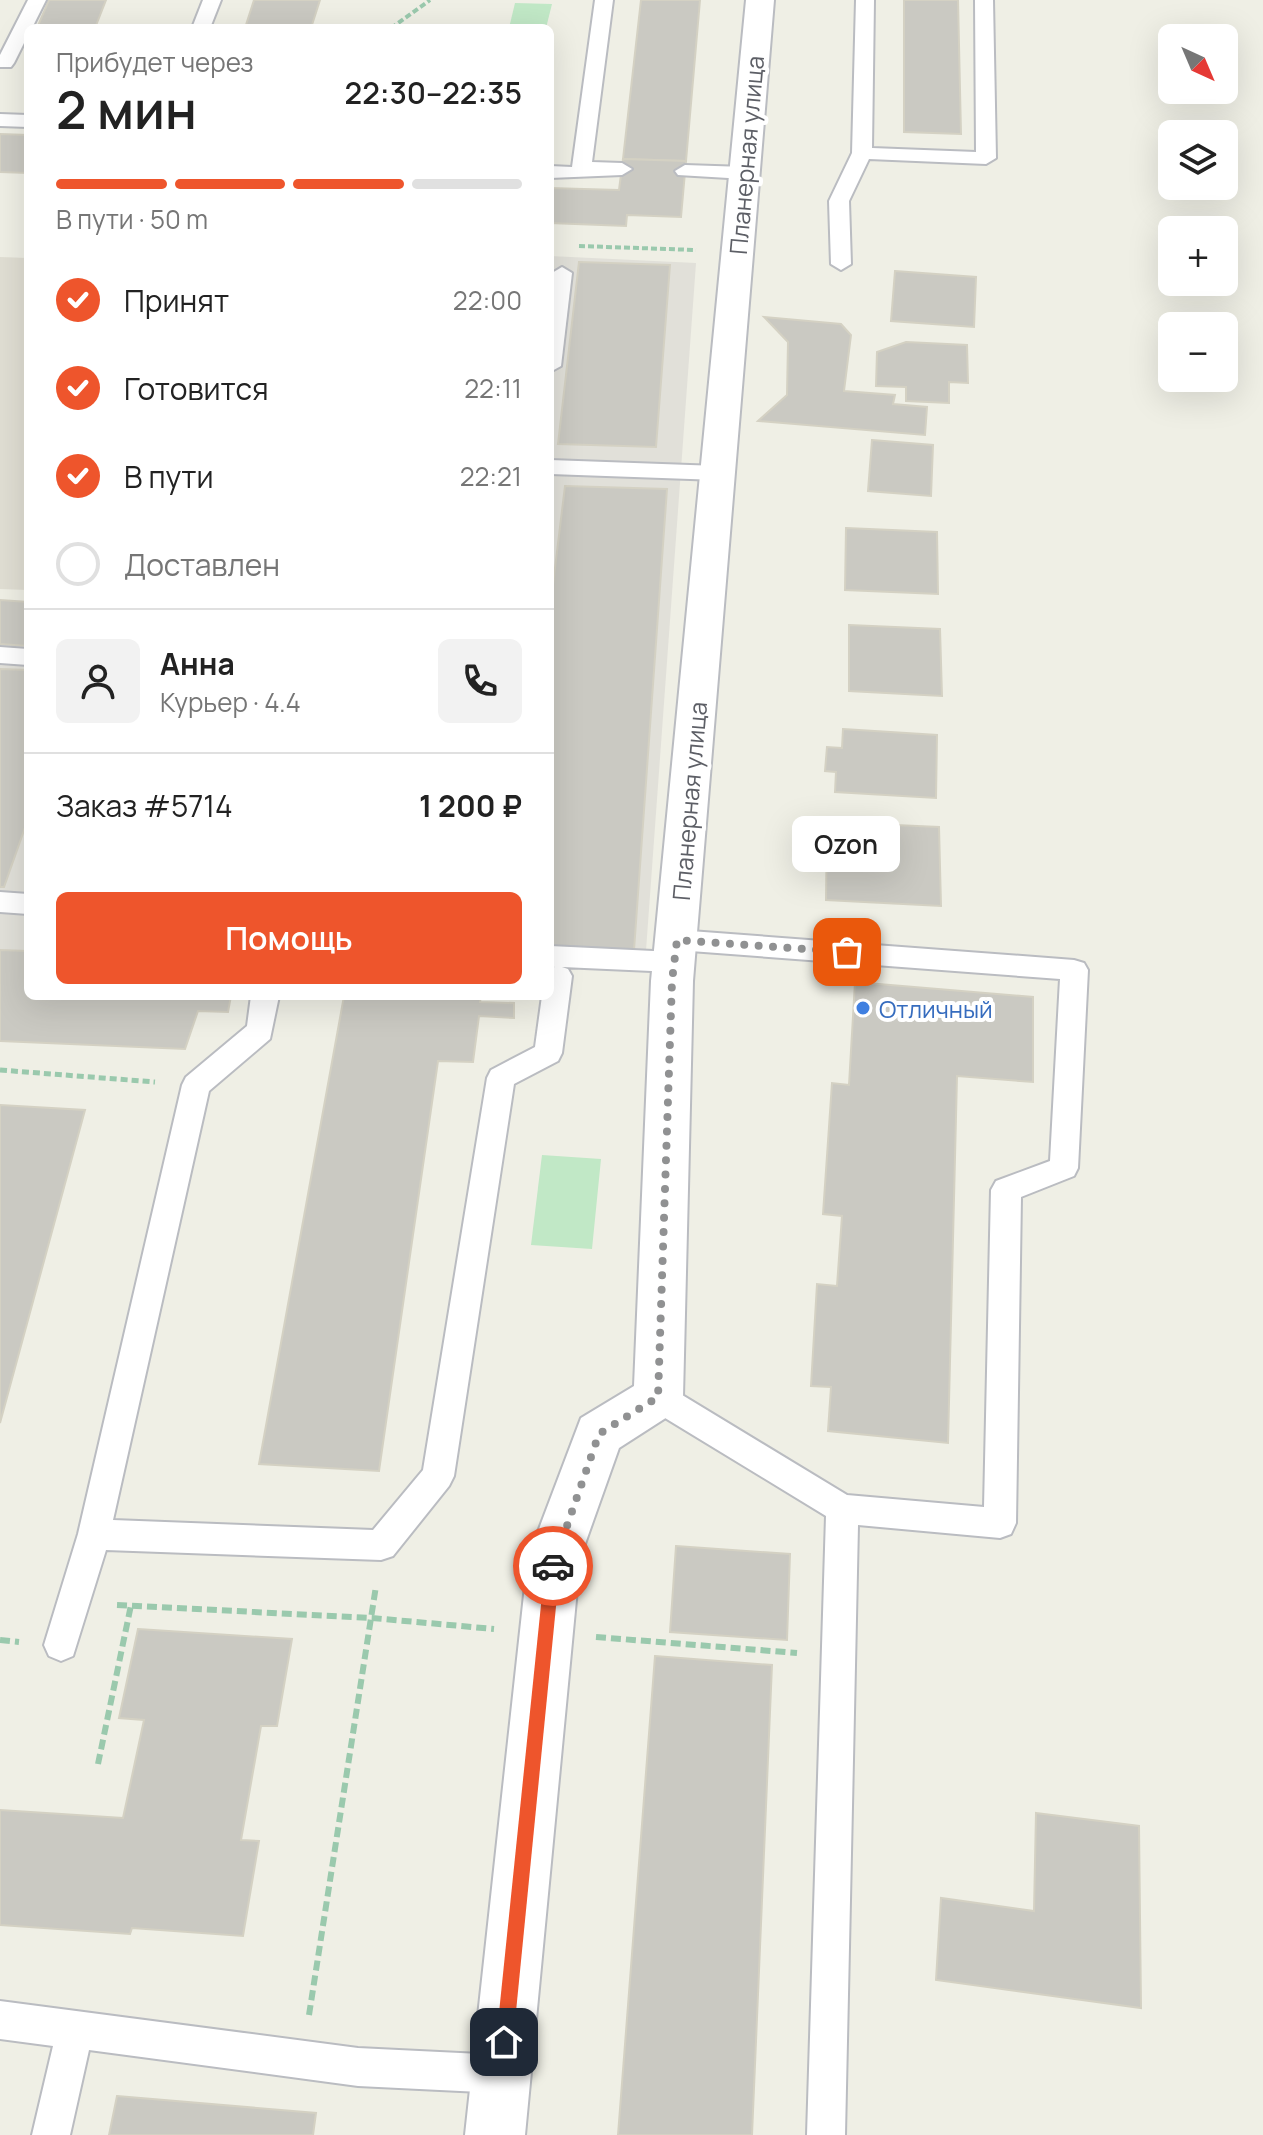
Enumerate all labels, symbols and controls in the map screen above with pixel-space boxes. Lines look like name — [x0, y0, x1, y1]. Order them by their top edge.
north arrow — [1158, 24, 1238, 104]
map controls — [1158, 24, 1238, 392]
text: Прибудет через — [56, 44, 254, 80]
street label: Планерная улица — [721, 54, 771, 256]
text: 22:30–22:35 — [345, 72, 522, 113]
text: 2 мин — [56, 74, 197, 145]
button: layers — [1158, 120, 1238, 200]
text: В пути · 50 m — [56, 201, 208, 237]
button: + — [1158, 216, 1238, 296]
icon: check — [56, 278, 100, 322]
text: Принят — [124, 280, 229, 321]
text: 22:00 — [453, 282, 522, 318]
button: − — [1158, 312, 1238, 392]
icon: check — [56, 366, 100, 410]
text: Готовится — [124, 368, 269, 409]
text: 22:11 — [464, 370, 522, 406]
icon: check — [56, 454, 100, 498]
text: В пути — [124, 456, 214, 497]
text: 22:21 — [460, 458, 522, 494]
text: Доставлен — [124, 544, 280, 585]
button: person — [56, 639, 140, 723]
button: phone — [438, 639, 522, 723]
text: Анна — [160, 643, 235, 684]
text: Курьер · 4.4 — [160, 684, 301, 720]
street label: Планерная улица — [664, 700, 714, 902]
text: Заказ #5714 — [56, 785, 233, 826]
text: 1 200 ₽ — [419, 785, 522, 826]
callout: Ozon — [793, 816, 901, 872]
text: Ozon — [814, 826, 878, 862]
button: Помощь — [56, 892, 522, 984]
pin — [813, 918, 881, 986]
icon: bag — [825, 930, 869, 974]
place label: Отличный — [879, 992, 993, 1025]
marker: Отличный — [854, 999, 872, 1017]
courier — [513, 1526, 593, 1606]
icon: car — [531, 1544, 575, 1588]
pin — [470, 2008, 538, 2076]
icon: home — [482, 2020, 526, 2064]

